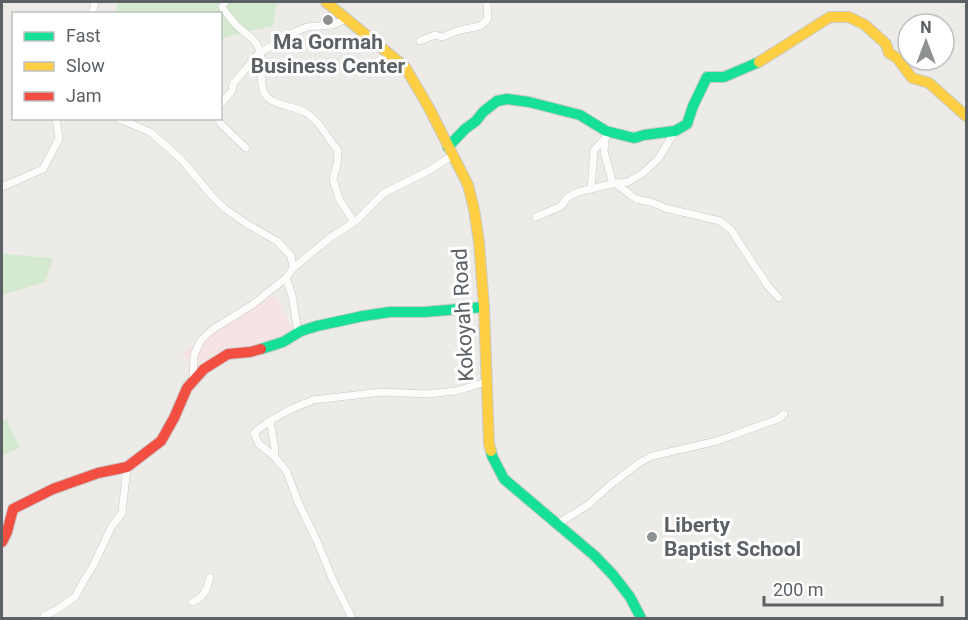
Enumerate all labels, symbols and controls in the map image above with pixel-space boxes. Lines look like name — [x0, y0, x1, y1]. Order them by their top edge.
legend — [12, 12, 222, 120]
north arrow — [896, 12, 956, 72]
marker: Ma Gormah Business Center — [321, 13, 335, 27]
text: N — [920, 18, 932, 37]
text: Fast — [66, 25, 101, 46]
place label: Ma Gormah Business Center — [251, 30, 406, 78]
text: Slow — [66, 55, 105, 76]
text: Jam — [66, 85, 102, 106]
street label: Kokoyah Road — [448, 248, 478, 382]
place label: Liberty Baptist School — [664, 513, 801, 561]
marker: Liberty Baptist School — [645, 530, 659, 544]
scale bar — [764, 569, 942, 607]
text: 200 m — [773, 579, 824, 600]

